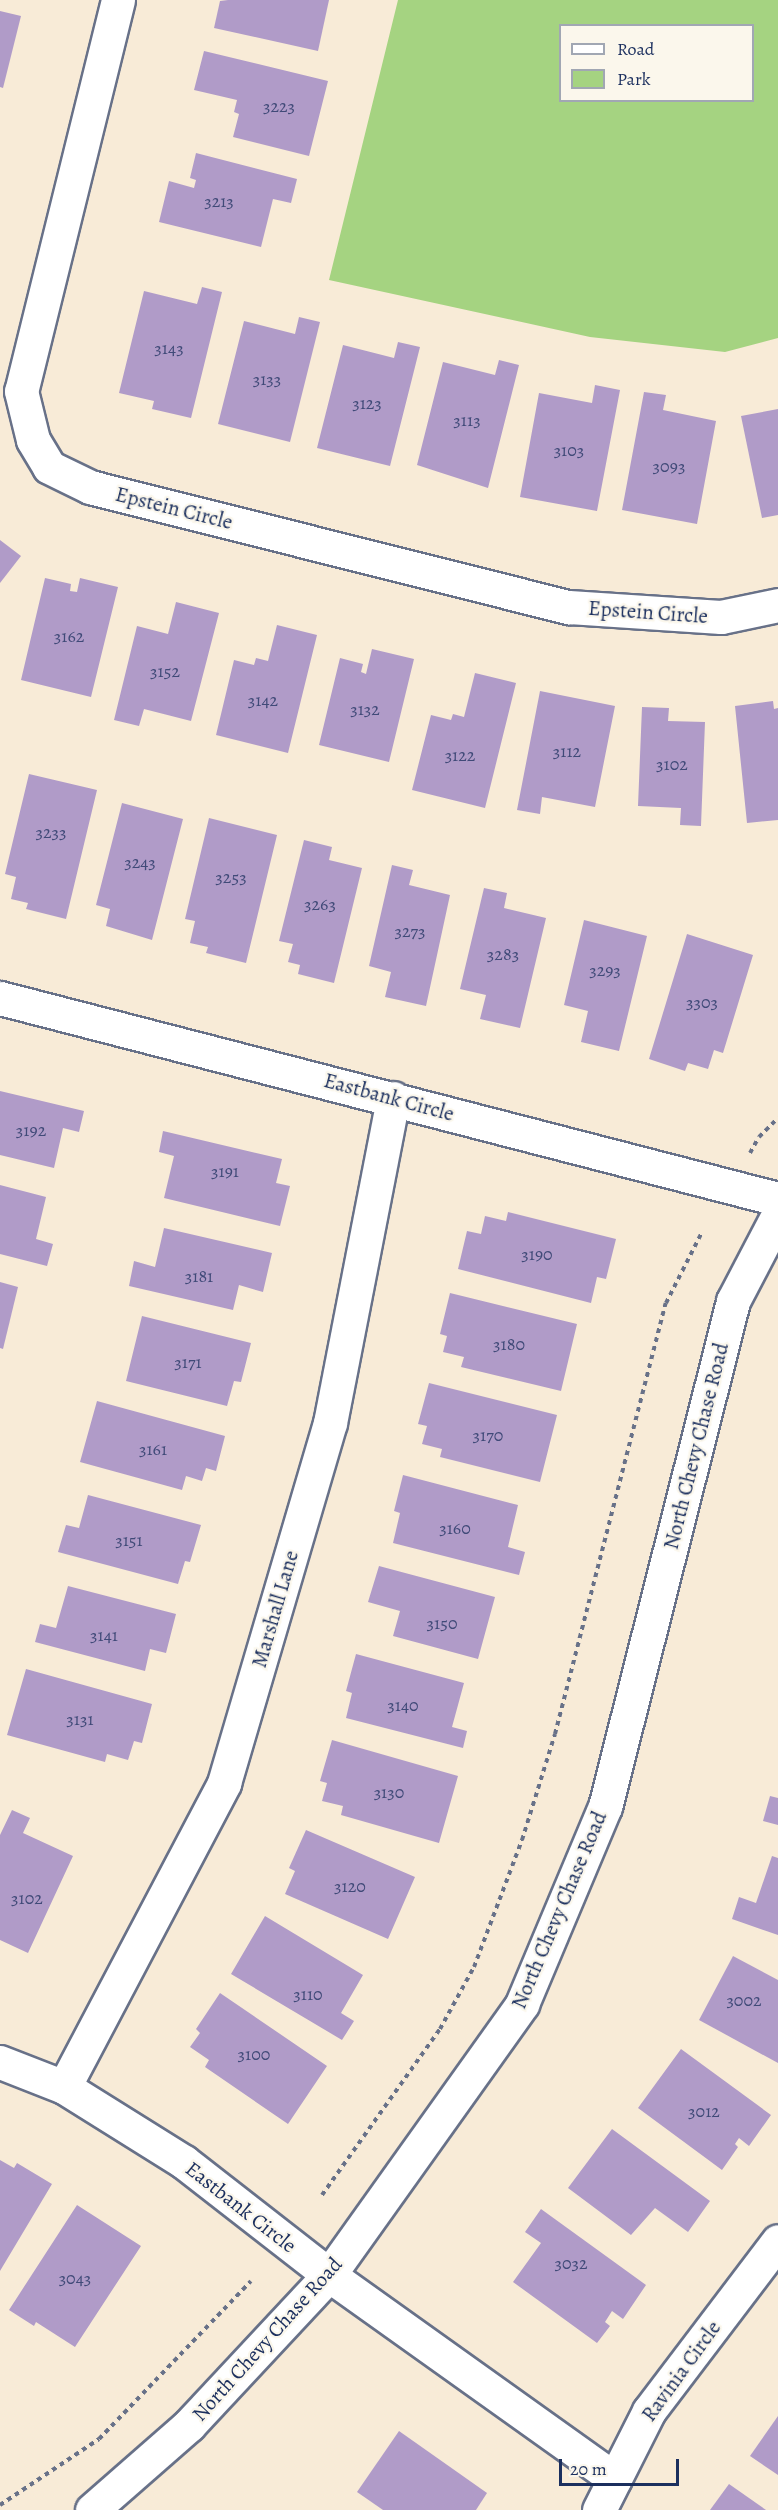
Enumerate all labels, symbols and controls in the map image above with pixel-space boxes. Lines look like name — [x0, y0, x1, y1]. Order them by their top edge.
legend — [559, 24, 754, 102]
text: Road — [617, 37, 654, 61]
text: Park — [617, 67, 651, 91]
house number: 3223 — [263, 95, 295, 117]
house number: 3213 — [204, 190, 234, 212]
house number: 3143 — [154, 337, 184, 359]
house number: 3133 — [253, 368, 281, 390]
house number: 3123 — [352, 392, 382, 414]
house number: 3113 — [453, 409, 481, 431]
house number: 3103 — [554, 439, 584, 461]
house number: 3093 — [653, 455, 685, 477]
street label: Epstein Circle — [113, 481, 235, 535]
street label: Epstein Circle — [587, 595, 709, 629]
house number: 3162 — [54, 625, 84, 647]
house number: 3152 — [150, 660, 180, 682]
house number: 3142 — [248, 689, 278, 711]
house number: 3132 — [350, 698, 380, 720]
house number: 3112 — [553, 740, 581, 762]
house number: 3122 — [445, 744, 475, 766]
house number: 3102 — [656, 753, 688, 775]
house number: 3233 — [35, 821, 67, 843]
house number: 3243 — [124, 851, 156, 873]
house number: 3253 — [215, 866, 247, 888]
house number: 3263 — [304, 893, 336, 915]
house number: 3273 — [394, 920, 426, 942]
house number: 3283 — [487, 943, 519, 965]
house number: 3293 — [589, 959, 621, 981]
house number: 3303 — [686, 991, 718, 1013]
street label: Eastbank Circle — [321, 1068, 457, 1126]
house number: 3192 — [16, 1119, 46, 1141]
house number: 3191 — [211, 1160, 239, 1182]
house number: 3190 — [521, 1243, 553, 1265]
house number: 3181 — [185, 1265, 213, 1287]
house number: 3180 — [493, 1333, 525, 1355]
street label: North Chevy Chase Road — [658, 1340, 734, 1552]
house number: 3171 — [174, 1351, 202, 1373]
house number: 3170 — [473, 1424, 503, 1446]
house number: 3161 — [139, 1438, 167, 1460]
house number: 3160 — [439, 1517, 471, 1539]
house number: 3151 — [115, 1529, 143, 1551]
street label: Marshall Lane — [246, 1548, 304, 1670]
house number: 3150 — [427, 1612, 457, 1634]
house number: 3141 — [90, 1624, 118, 1646]
house number: 3140 — [387, 1694, 419, 1716]
house number: 3131 — [66, 1708, 94, 1730]
house number: 3130 — [374, 1781, 404, 1803]
street label: North Chevy Chase Road — [506, 1808, 612, 2012]
house number: 3120 — [334, 1875, 366, 1897]
house number: 3102 — [11, 1887, 43, 1909]
house number: 3110 — [293, 1983, 323, 2005]
house number: 3002 — [726, 1989, 762, 2011]
house number: 3100 — [238, 2043, 270, 2065]
house number: 3012 — [688, 2100, 720, 2122]
street label: Eastbank Circle — [181, 2156, 301, 2258]
street label: North Chevy Chase Road — [187, 2252, 347, 2426]
house number: 3032 — [554, 2252, 588, 2274]
house number: 3043 — [59, 2267, 91, 2289]
street label: Ravinia Circle — [636, 2316, 726, 2426]
scale bar — [562, 2447, 682, 2485]
text: 20 m — [570, 2457, 607, 2481]

